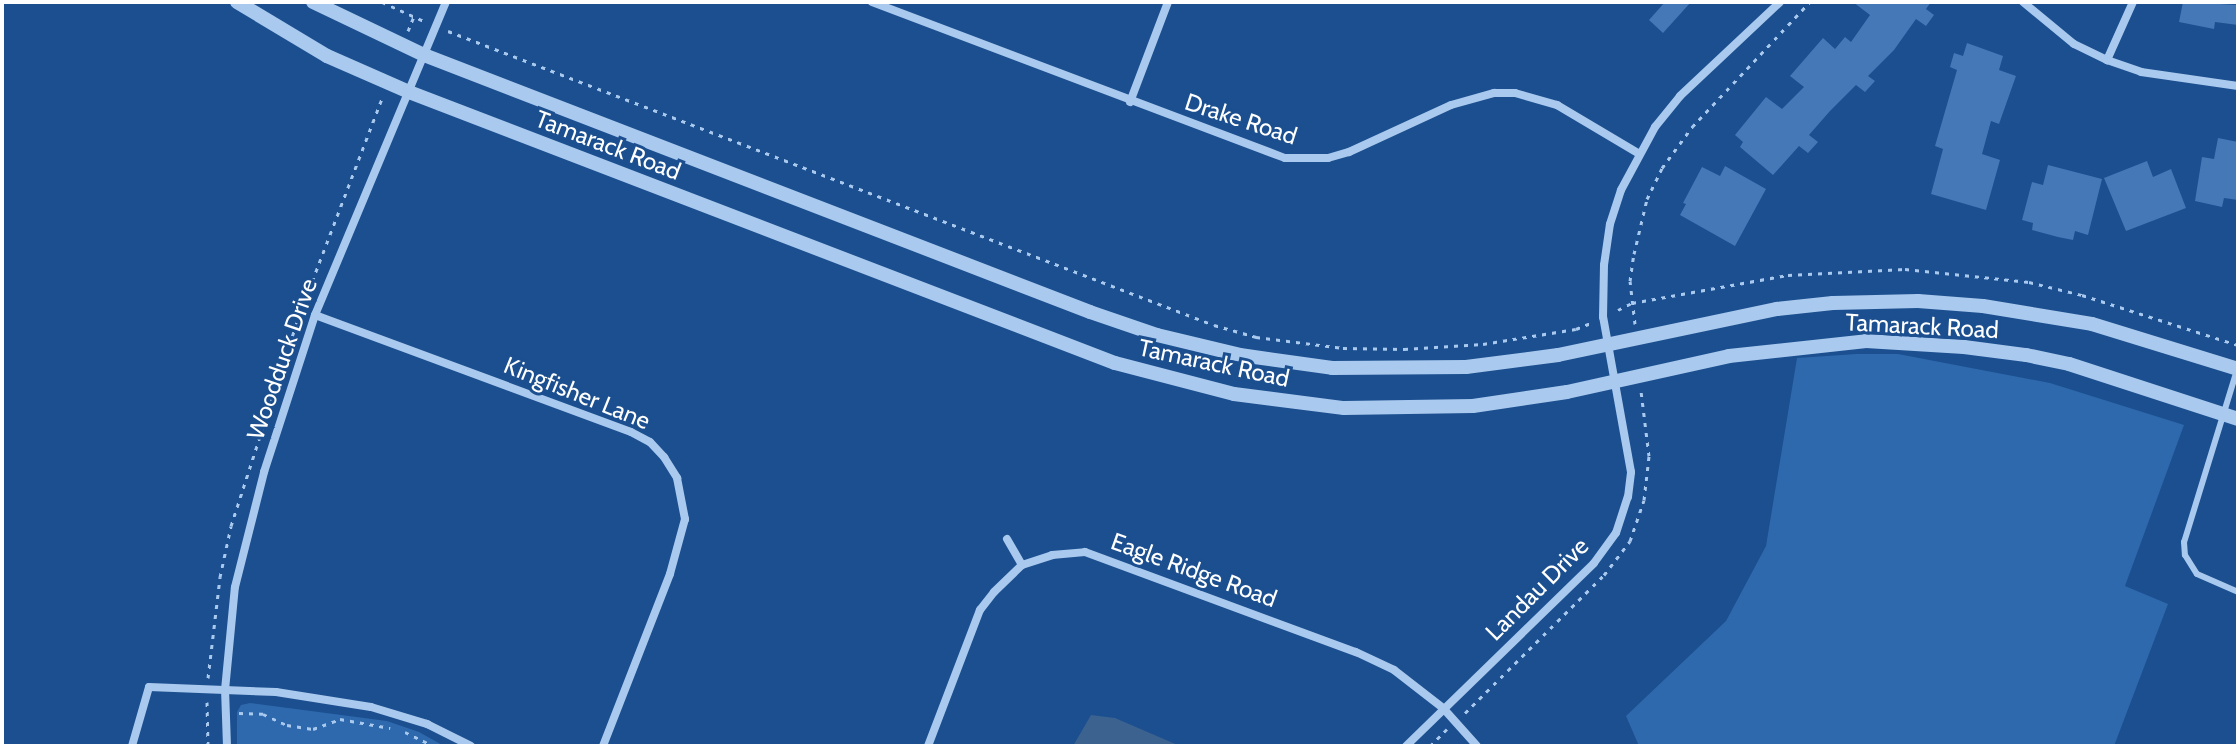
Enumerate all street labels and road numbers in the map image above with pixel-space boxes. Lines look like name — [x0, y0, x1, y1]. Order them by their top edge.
street label: Drake Road — [1181, 87, 1301, 151]
street label: Tamarack Road — [531, 104, 685, 186]
street label: Woodduck Drive — [241, 275, 323, 443]
street label: Tamarack Road — [1845, 308, 1999, 344]
street label: Tamarack Road — [1136, 333, 1292, 393]
street label: Kingfisher Lane — [500, 351, 654, 435]
street label: Eagle Ridge Road — [1107, 527, 1281, 613]
street label: Landau Drive — [1480, 532, 1594, 646]

